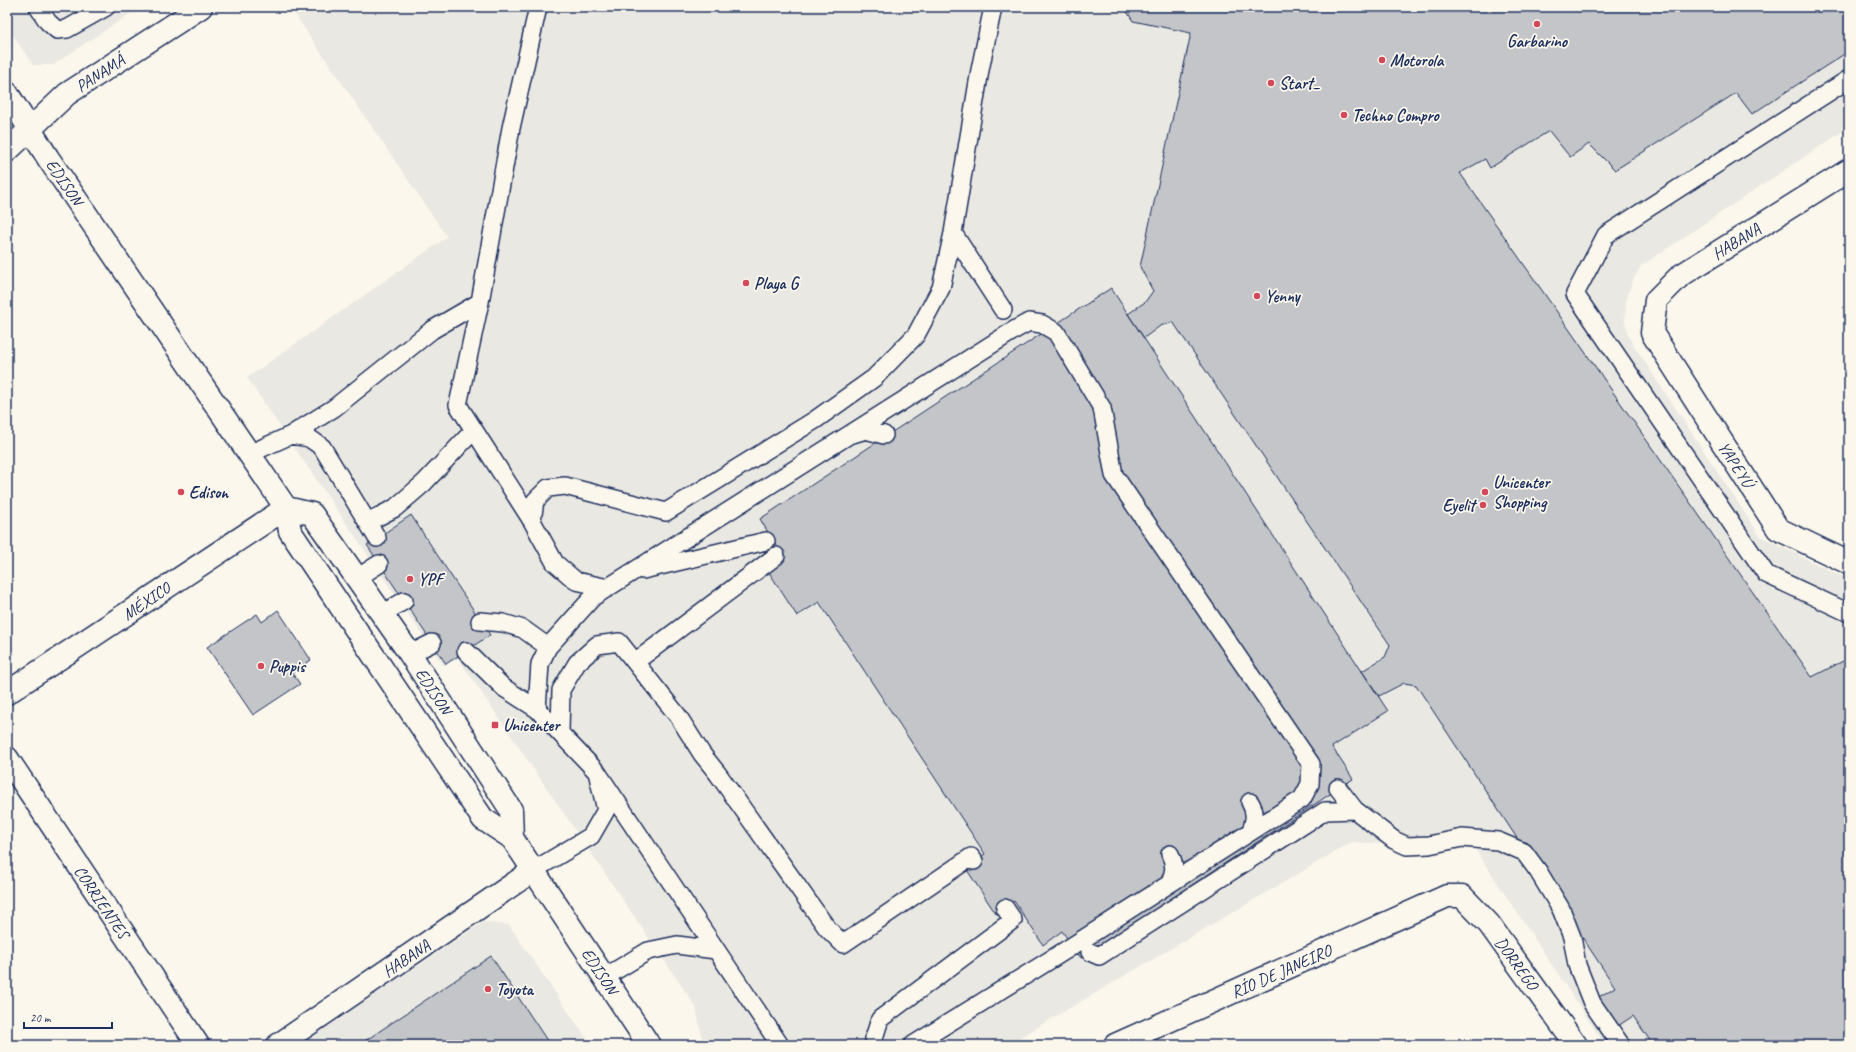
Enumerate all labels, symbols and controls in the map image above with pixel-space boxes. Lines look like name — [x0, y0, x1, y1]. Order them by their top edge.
marker: Garbarino — [1532, 19, 1542, 29]
place label: Garbarino — [1507, 31, 1569, 52]
street label: PANAMÁ — [71, 48, 131, 97]
place label: Motorola — [1390, 50, 1445, 71]
marker: Motorola — [1377, 55, 1387, 65]
place label: Start_ — [1279, 73, 1321, 94]
marker: Start_ — [1266, 78, 1276, 88]
place label: Techno Compro — [1352, 105, 1441, 126]
marker: Techno Compro — [1339, 110, 1349, 120]
street label: EDISON — [41, 155, 89, 212]
street label: HABANA — [1708, 218, 1765, 264]
place label: Playa G — [754, 273, 801, 294]
marker: Playa G — [741, 278, 751, 288]
place label: Yenny — [1265, 286, 1302, 307]
marker: Yenny — [1252, 291, 1262, 301]
street label: YAPEYÚ — [1713, 437, 1761, 494]
place label: Unicenter Shopping — [1493, 472, 1551, 513]
place label: Edison — [189, 482, 229, 503]
marker: Edison — [176, 487, 186, 497]
marker: Unicenter Shopping — [1480, 487, 1490, 497]
place label: Eyelit — [1442, 495, 1477, 516]
marker: Eyelit — [1478, 500, 1488, 510]
place label: YPF — [418, 569, 445, 590]
marker: YPF — [405, 574, 415, 584]
street label: MÉXICO — [118, 576, 176, 625]
place label: Puppis — [269, 656, 307, 677]
marker: Puppis — [256, 661, 266, 671]
street label: EDISON — [411, 664, 458, 721]
place label: Unicenter — [503, 715, 561, 736]
marker: Unicenter — [490, 720, 500, 730]
street label: CORRIENTES — [69, 862, 135, 945]
street label: DORREGO — [1490, 933, 1544, 995]
street label: HABANA — [378, 935, 434, 982]
street label: RÍO DE JANEIRO — [1227, 938, 1336, 1003]
street label: EDISON — [577, 944, 624, 1001]
place label: Toyota — [496, 979, 535, 1000]
marker: Toyota — [483, 984, 493, 994]
scale bar — [24, 1004, 112, 1030]
text: 20 m — [30, 1010, 52, 1026]

